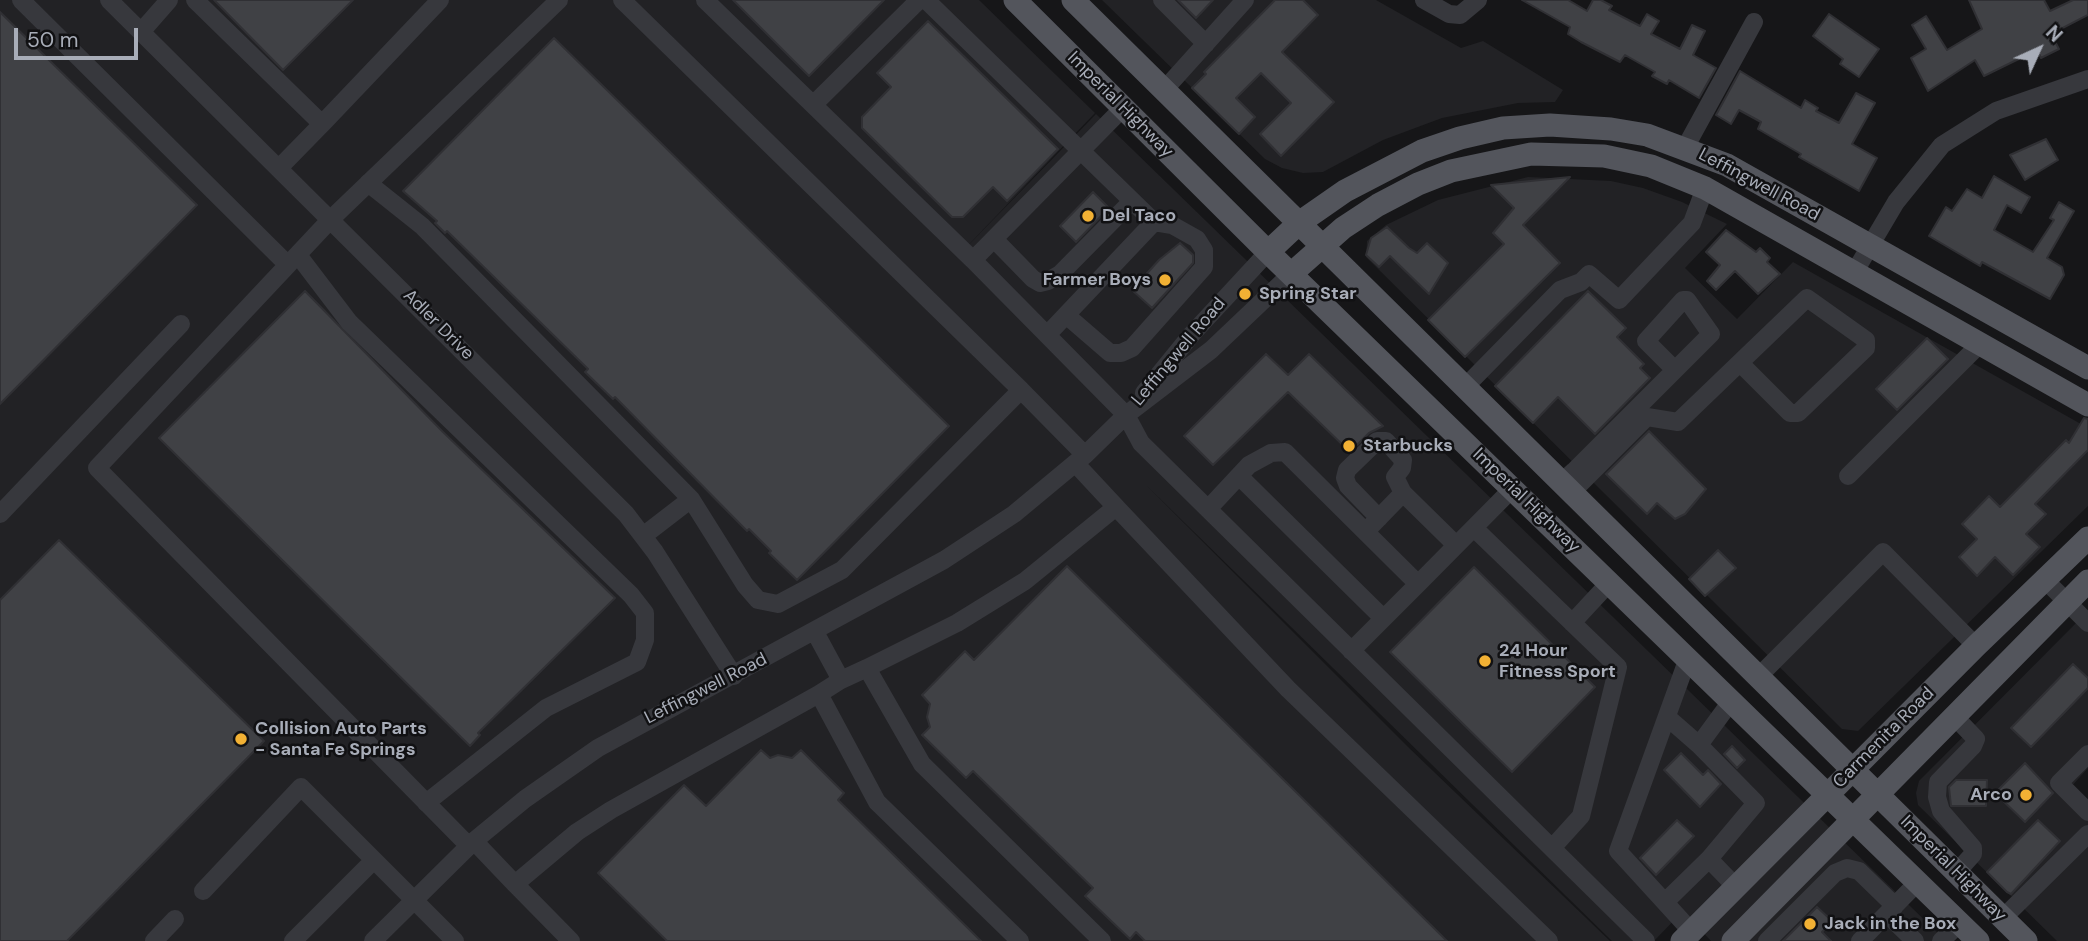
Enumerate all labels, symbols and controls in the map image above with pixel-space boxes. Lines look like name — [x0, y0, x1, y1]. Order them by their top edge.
scale bar — [18, 14, 142, 58]
north arrow — [2004, 14, 2074, 84]
text: N — [2040, 20, 2068, 48]
text: 50 m — [27, 26, 78, 54]
street label: Imperial Highway — [1062, 47, 1178, 163]
street label: Leffingwell Road — [1695, 144, 1823, 226]
place label: Del Taco — [1102, 205, 1176, 227]
marker: Del Taco — [1080, 208, 1096, 224]
place label: Farmer Boys — [1043, 269, 1151, 291]
marker: Farmer Boys — [1157, 272, 1173, 288]
place label: Spring Star — [1259, 283, 1357, 305]
street label: Adler Drive — [398, 285, 478, 365]
marker: Spring Star — [1237, 286, 1253, 302]
street label: Leffingwell Road — [1128, 294, 1230, 410]
place label: Starbucks — [1363, 435, 1453, 457]
marker: Starbucks — [1341, 438, 1357, 454]
street label: Imperial Highway — [1468, 444, 1584, 558]
place label: 24 Hour Fitness Sport — [1499, 640, 1616, 682]
street label: Leffingwell Road — [641, 649, 771, 729]
marker: 24 Hour Fitness Sport — [1477, 653, 1493, 669]
street label: Carmenita Road — [1829, 683, 1939, 793]
place label: Collision Auto Parts - Santa Fe Springs — [255, 718, 427, 760]
marker: Collision Auto Parts - Santa Fe Springs — [233, 731, 249, 747]
place label: Arco — [1970, 784, 2012, 806]
marker: Arco — [2018, 787, 2034, 803]
street label: Imperial Highway — [1895, 811, 2011, 927]
place label: Jack in the Box — [1824, 913, 1956, 935]
marker: Jack in the Box — [1802, 916, 1818, 932]

